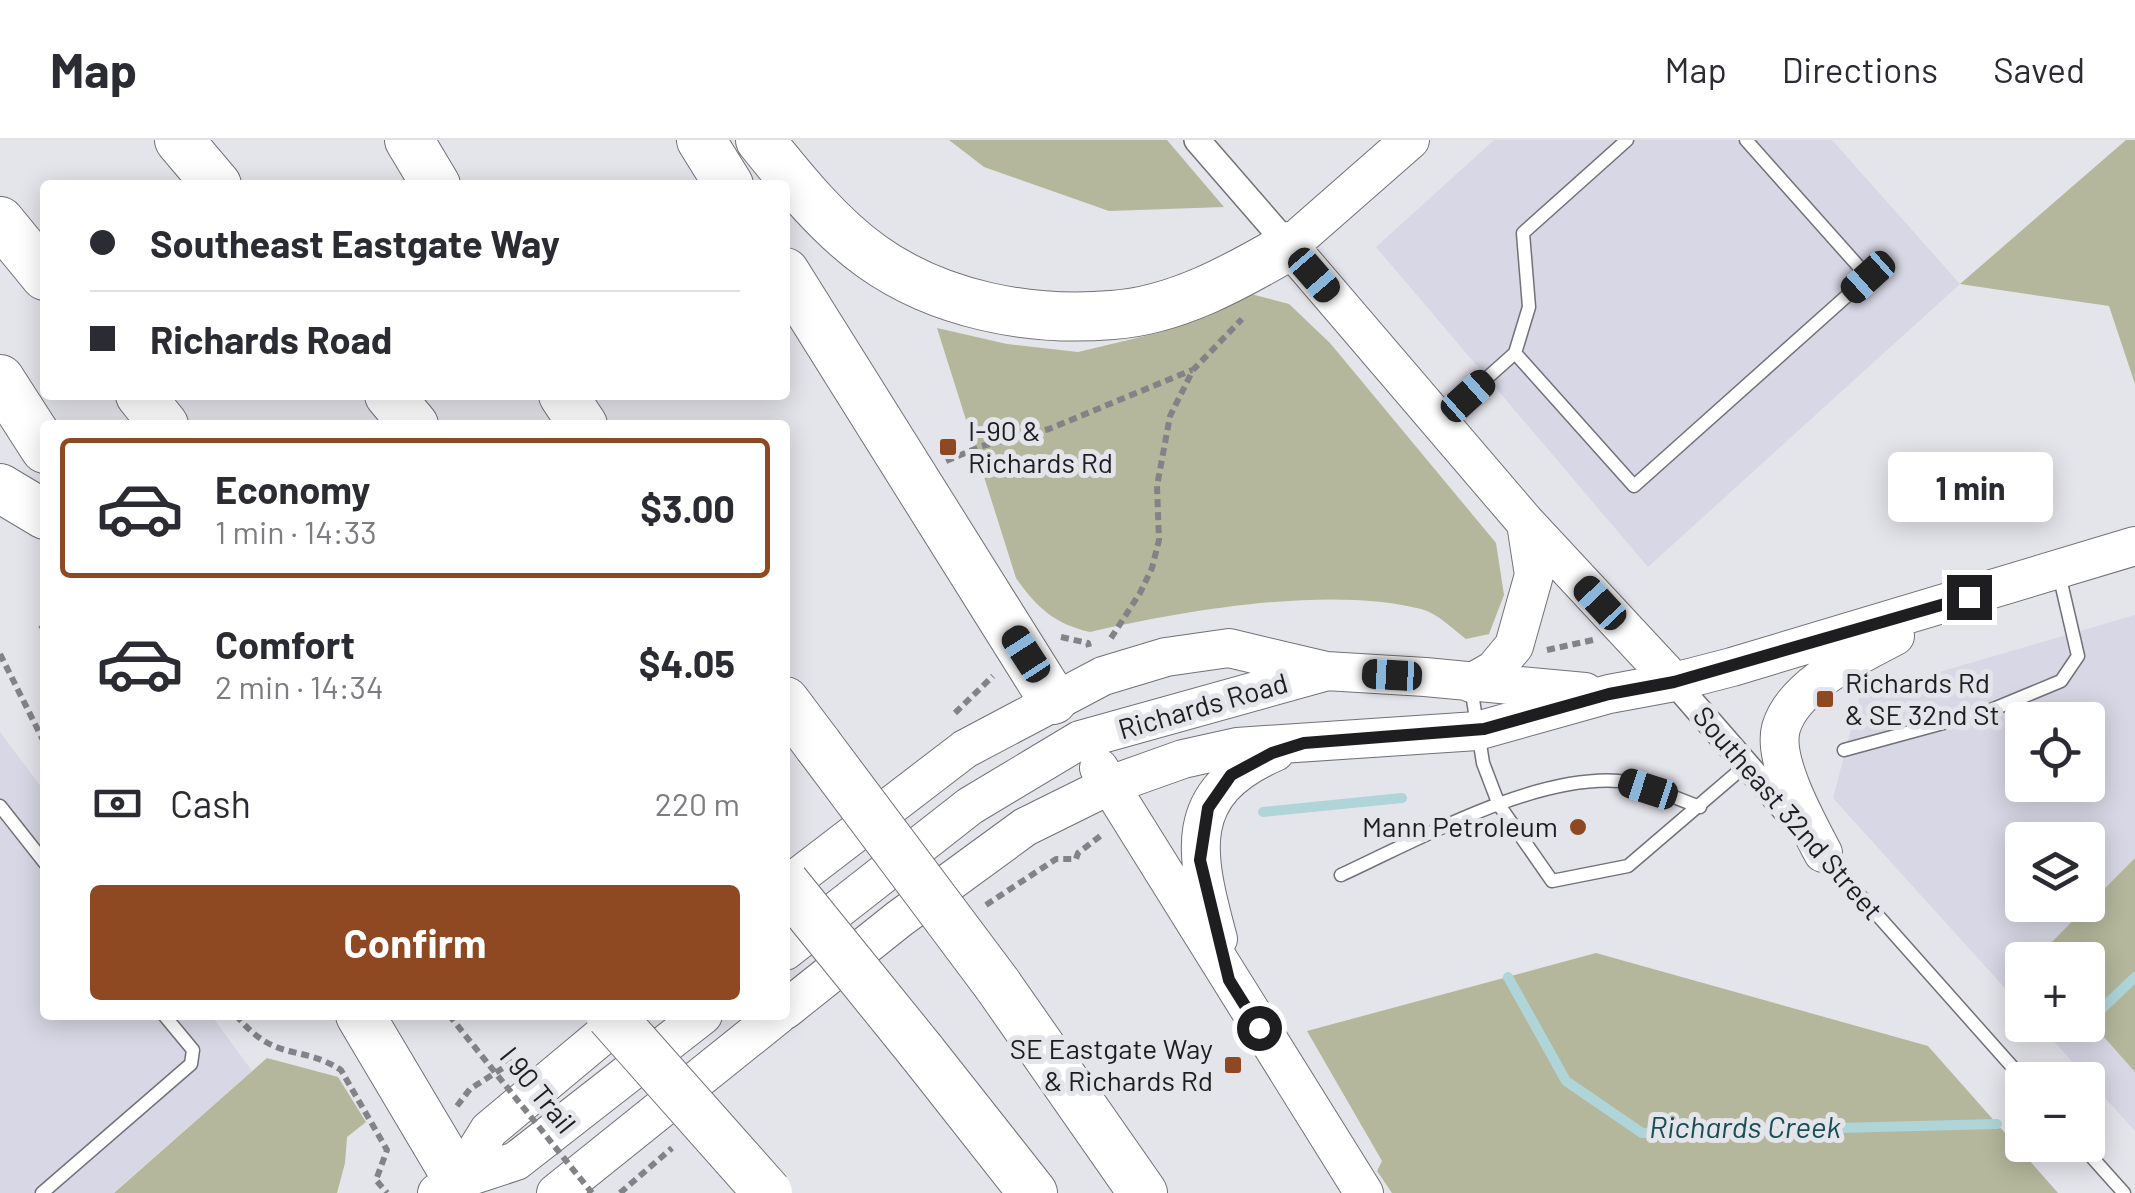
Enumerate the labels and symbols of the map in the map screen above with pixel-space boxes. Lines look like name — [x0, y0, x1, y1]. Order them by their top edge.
car — [1283, 243, 1345, 307]
car — [1836, 246, 1900, 308]
car — [1436, 365, 1500, 427]
place label: I-90 & Richards Rd — [968, 413, 1113, 479]
marker: I-90 & Richards Rd — [937, 436, 959, 458]
callout: 1 min — [1886, 452, 2052, 522]
car — [1569, 571, 1631, 635]
route end — [1947, 575, 1992, 620]
car — [997, 621, 1055, 687]
car — [1361, 658, 1423, 692]
street label: Richards Road — [1114, 665, 1291, 745]
place label: Richards Rd & SE 32nd St — [1845, 665, 2000, 731]
marker: Richards Rd & SE 32nd St — [1814, 688, 1836, 710]
street label: Southeast 32nd Street — [1687, 699, 1891, 926]
car — [1615, 765, 1681, 813]
place label: Mann Petroleum — [1362, 809, 1558, 843]
marker: Mann Petroleum — [1567, 816, 1589, 838]
route start — [1237, 1006, 1282, 1051]
place label: SE Eastgate Way & Richards Rd — [1010, 1031, 1213, 1097]
street label: I 90 Trail — [494, 1039, 584, 1139]
marker: SE Eastgate Way & Richards Rd — [1222, 1054, 1244, 1076]
water label: Richards Creek — [1649, 1108, 1841, 1144]

